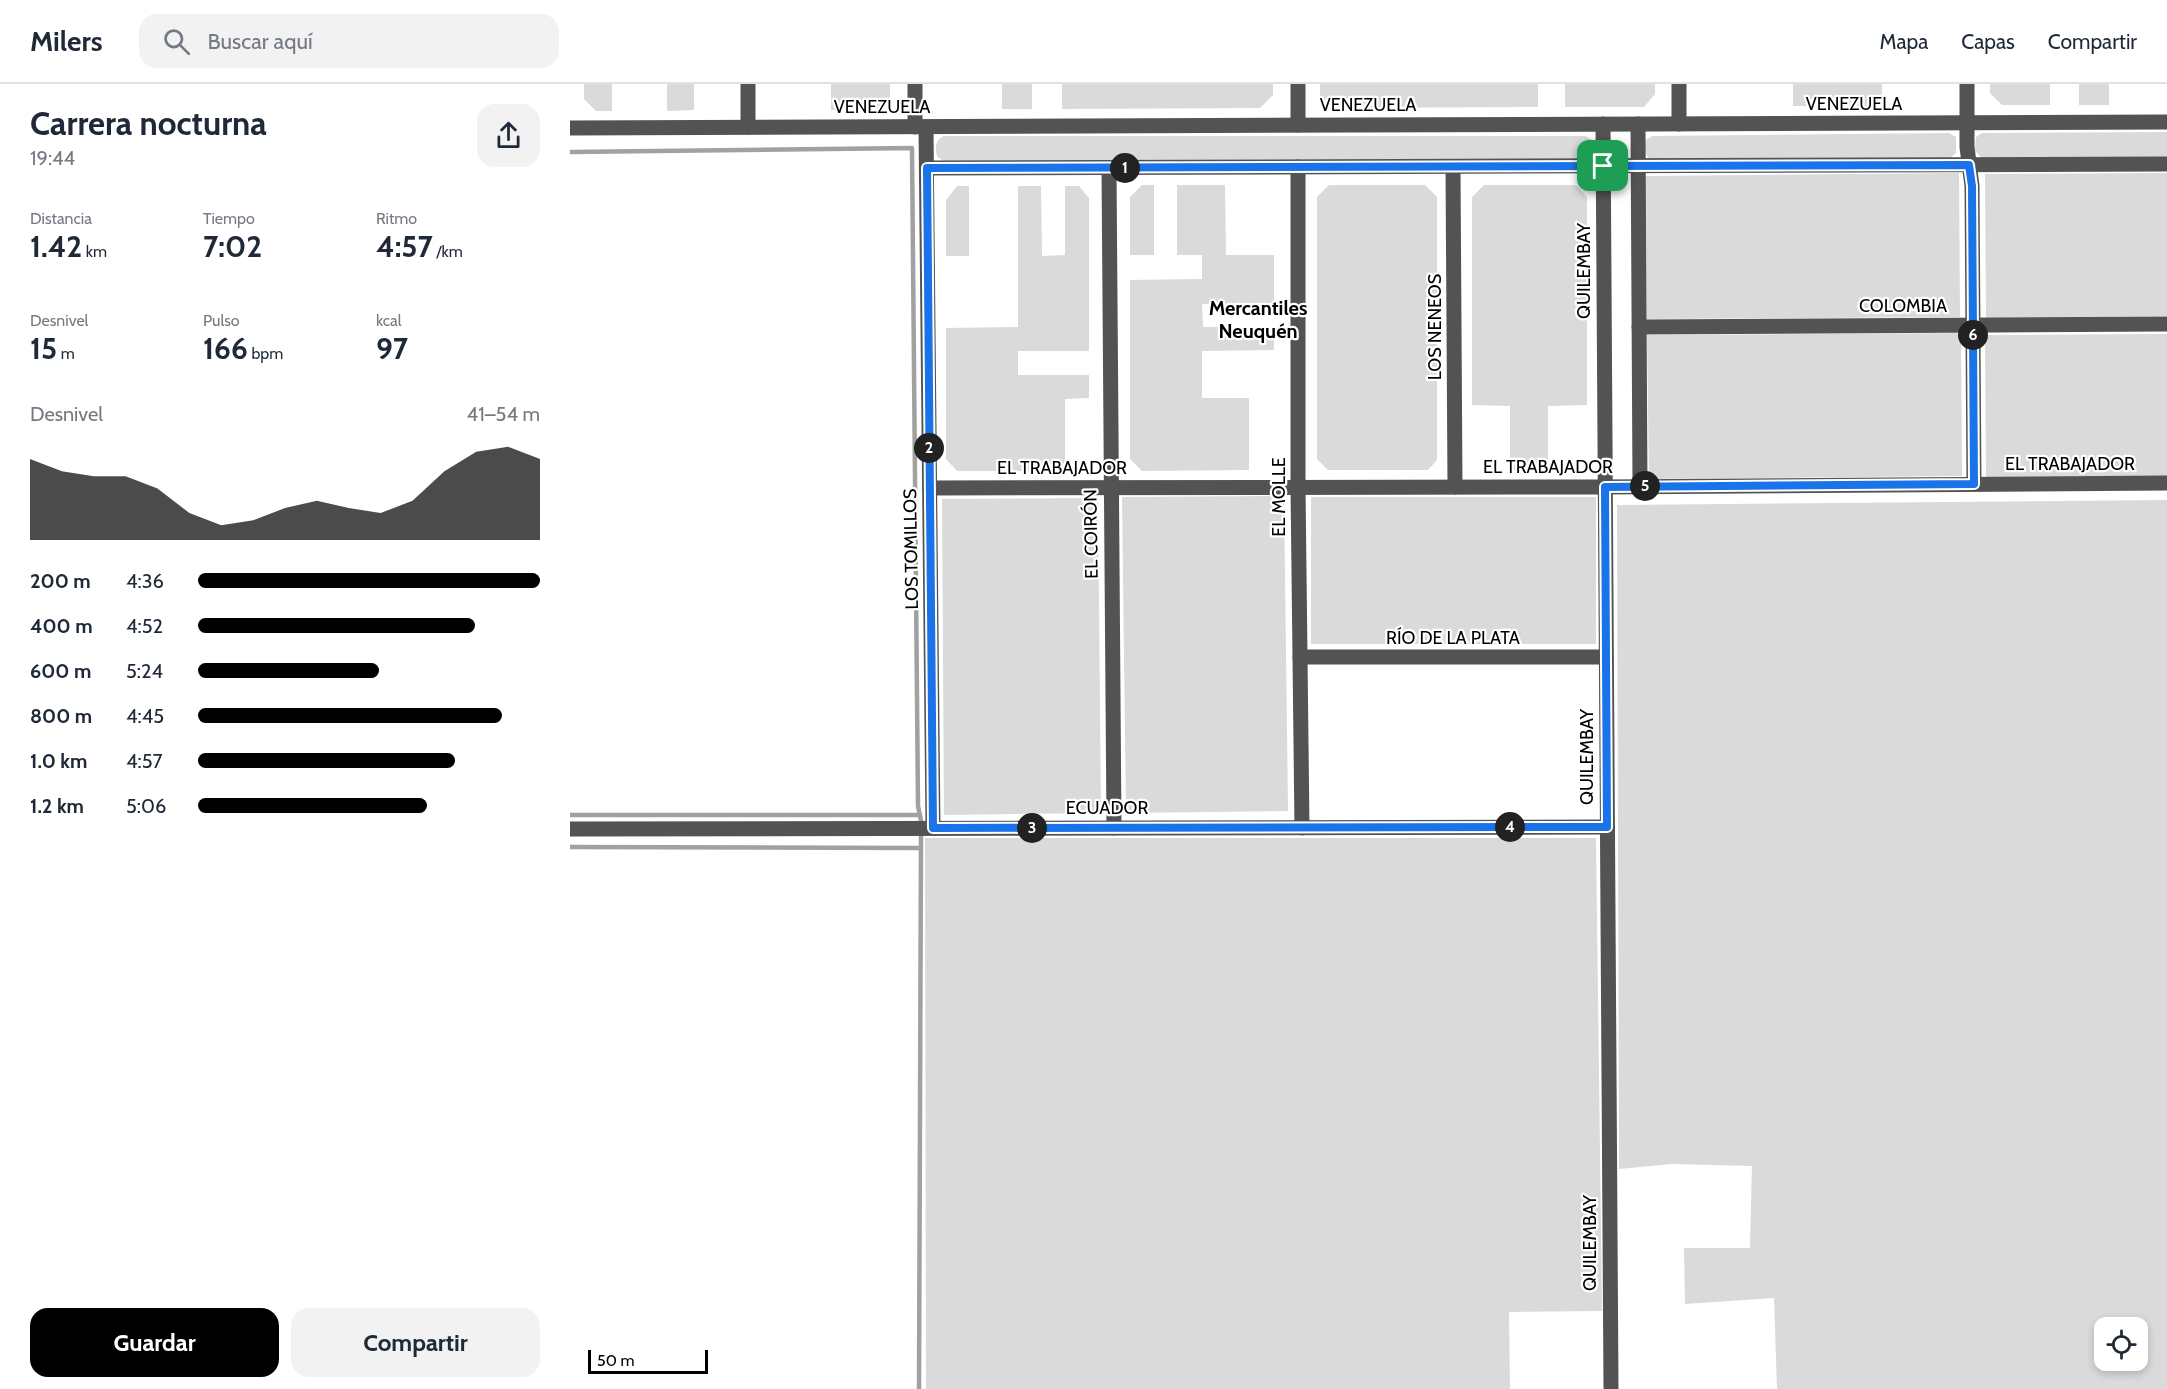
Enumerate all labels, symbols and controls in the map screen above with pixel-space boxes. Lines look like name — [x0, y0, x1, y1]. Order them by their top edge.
search box — [139, 14, 559, 68]
text: Milers — [30, 24, 103, 58]
icon: search — [160, 25, 193, 58]
text: Buscar aquí — [208, 28, 313, 55]
text: Mapa — [1880, 29, 1928, 54]
text: Capas — [1961, 29, 2015, 54]
text: Compartir — [2048, 29, 2137, 54]
street label: VENEZUELA — [1806, 93, 1902, 115]
street label: VENEZUELA — [1320, 94, 1416, 116]
street label: VENEZUELA — [834, 96, 930, 118]
text: Carrera nocturna — [30, 103, 267, 143]
button: share — [477, 104, 540, 167]
pin — [1577, 140, 1628, 191]
text: 19:44 — [30, 146, 75, 170]
icon: arrive — [1586, 149, 1619, 182]
pin: 1 — [1110, 153, 1140, 183]
text: 1 — [1122, 158, 1128, 177]
text: Distancia — [30, 209, 92, 228]
text: Tiempo — [203, 209, 255, 228]
text: Ritmo — [376, 209, 417, 228]
street label: QUILEMBAY — [1573, 222, 1595, 319]
text: 1.42 — [30, 228, 82, 265]
text: 7:02 — [203, 228, 262, 265]
text: 4:57 — [376, 228, 433, 265]
text: km — [82, 242, 107, 261]
text: /km — [433, 242, 463, 261]
street label: LOS NENEOS — [1424, 274, 1446, 380]
street label: COLOMBIA — [1859, 295, 1947, 317]
district label: Mercantiles Neuquén — [1209, 296, 1307, 343]
text: Desnivel — [30, 311, 88, 330]
text: Pulso — [203, 311, 240, 330]
text: kcal — [376, 311, 402, 330]
pin: 6 — [1958, 320, 1988, 350]
text: 6 — [1969, 325, 1978, 344]
text: 15 — [30, 330, 57, 367]
text: 166 — [203, 330, 248, 367]
text: 97 — [376, 330, 408, 367]
text: m — [57, 344, 75, 363]
text: bpm — [248, 344, 283, 363]
text: Desnivel — [30, 402, 103, 426]
text: 41–54 m — [467, 402, 540, 426]
pin: 2 — [914, 433, 944, 463]
text: 2 — [925, 438, 933, 457]
street label: EL TRABAJADOR — [2005, 453, 2135, 475]
street label: EL TRABAJADOR — [1483, 456, 1613, 478]
street label: EL TRABAJADOR — [997, 457, 1127, 479]
street label: EL MOLLE — [1268, 457, 1290, 537]
pin: 5 — [1630, 471, 1660, 501]
text: 5 — [1641, 476, 1649, 495]
street label: LOS TOMILLOS — [899, 488, 923, 610]
street label: EL COIRÓN — [1079, 489, 1103, 579]
text: 200 m — [30, 569, 91, 593]
text: 4:36 — [126, 569, 164, 593]
text: 400 m — [30, 614, 93, 638]
text: 4:52 — [126, 614, 163, 638]
street label: RÍO DE LA PLATA — [1386, 627, 1520, 649]
text: 600 m — [30, 659, 91, 683]
text: 5:24 — [126, 659, 163, 683]
text: 800 m — [30, 704, 92, 728]
text: 4:45 — [126, 704, 164, 728]
street label: QUILEMBAY — [1576, 708, 1598, 805]
text: 1.0 km — [30, 749, 87, 773]
text: 4:57 — [126, 749, 163, 773]
text: 1.2 km — [30, 794, 84, 818]
text: 5:06 — [126, 794, 166, 818]
street label: ECUADOR — [1066, 797, 1148, 819]
pin: 4 — [1495, 812, 1525, 842]
pin: 3 — [1017, 813, 1047, 843]
text: 4 — [1505, 817, 1515, 836]
text: 3 — [1028, 818, 1036, 837]
street label: QUILEMBAY — [1579, 1194, 1601, 1291]
button: Guardar — [30, 1308, 279, 1377]
button: Compartir — [291, 1308, 540, 1377]
map controls — [2094, 1317, 2148, 1371]
button: locate — [2094, 1317, 2148, 1371]
scale bar — [588, 1347, 708, 1374]
text: 50 m — [597, 1351, 634, 1370]

